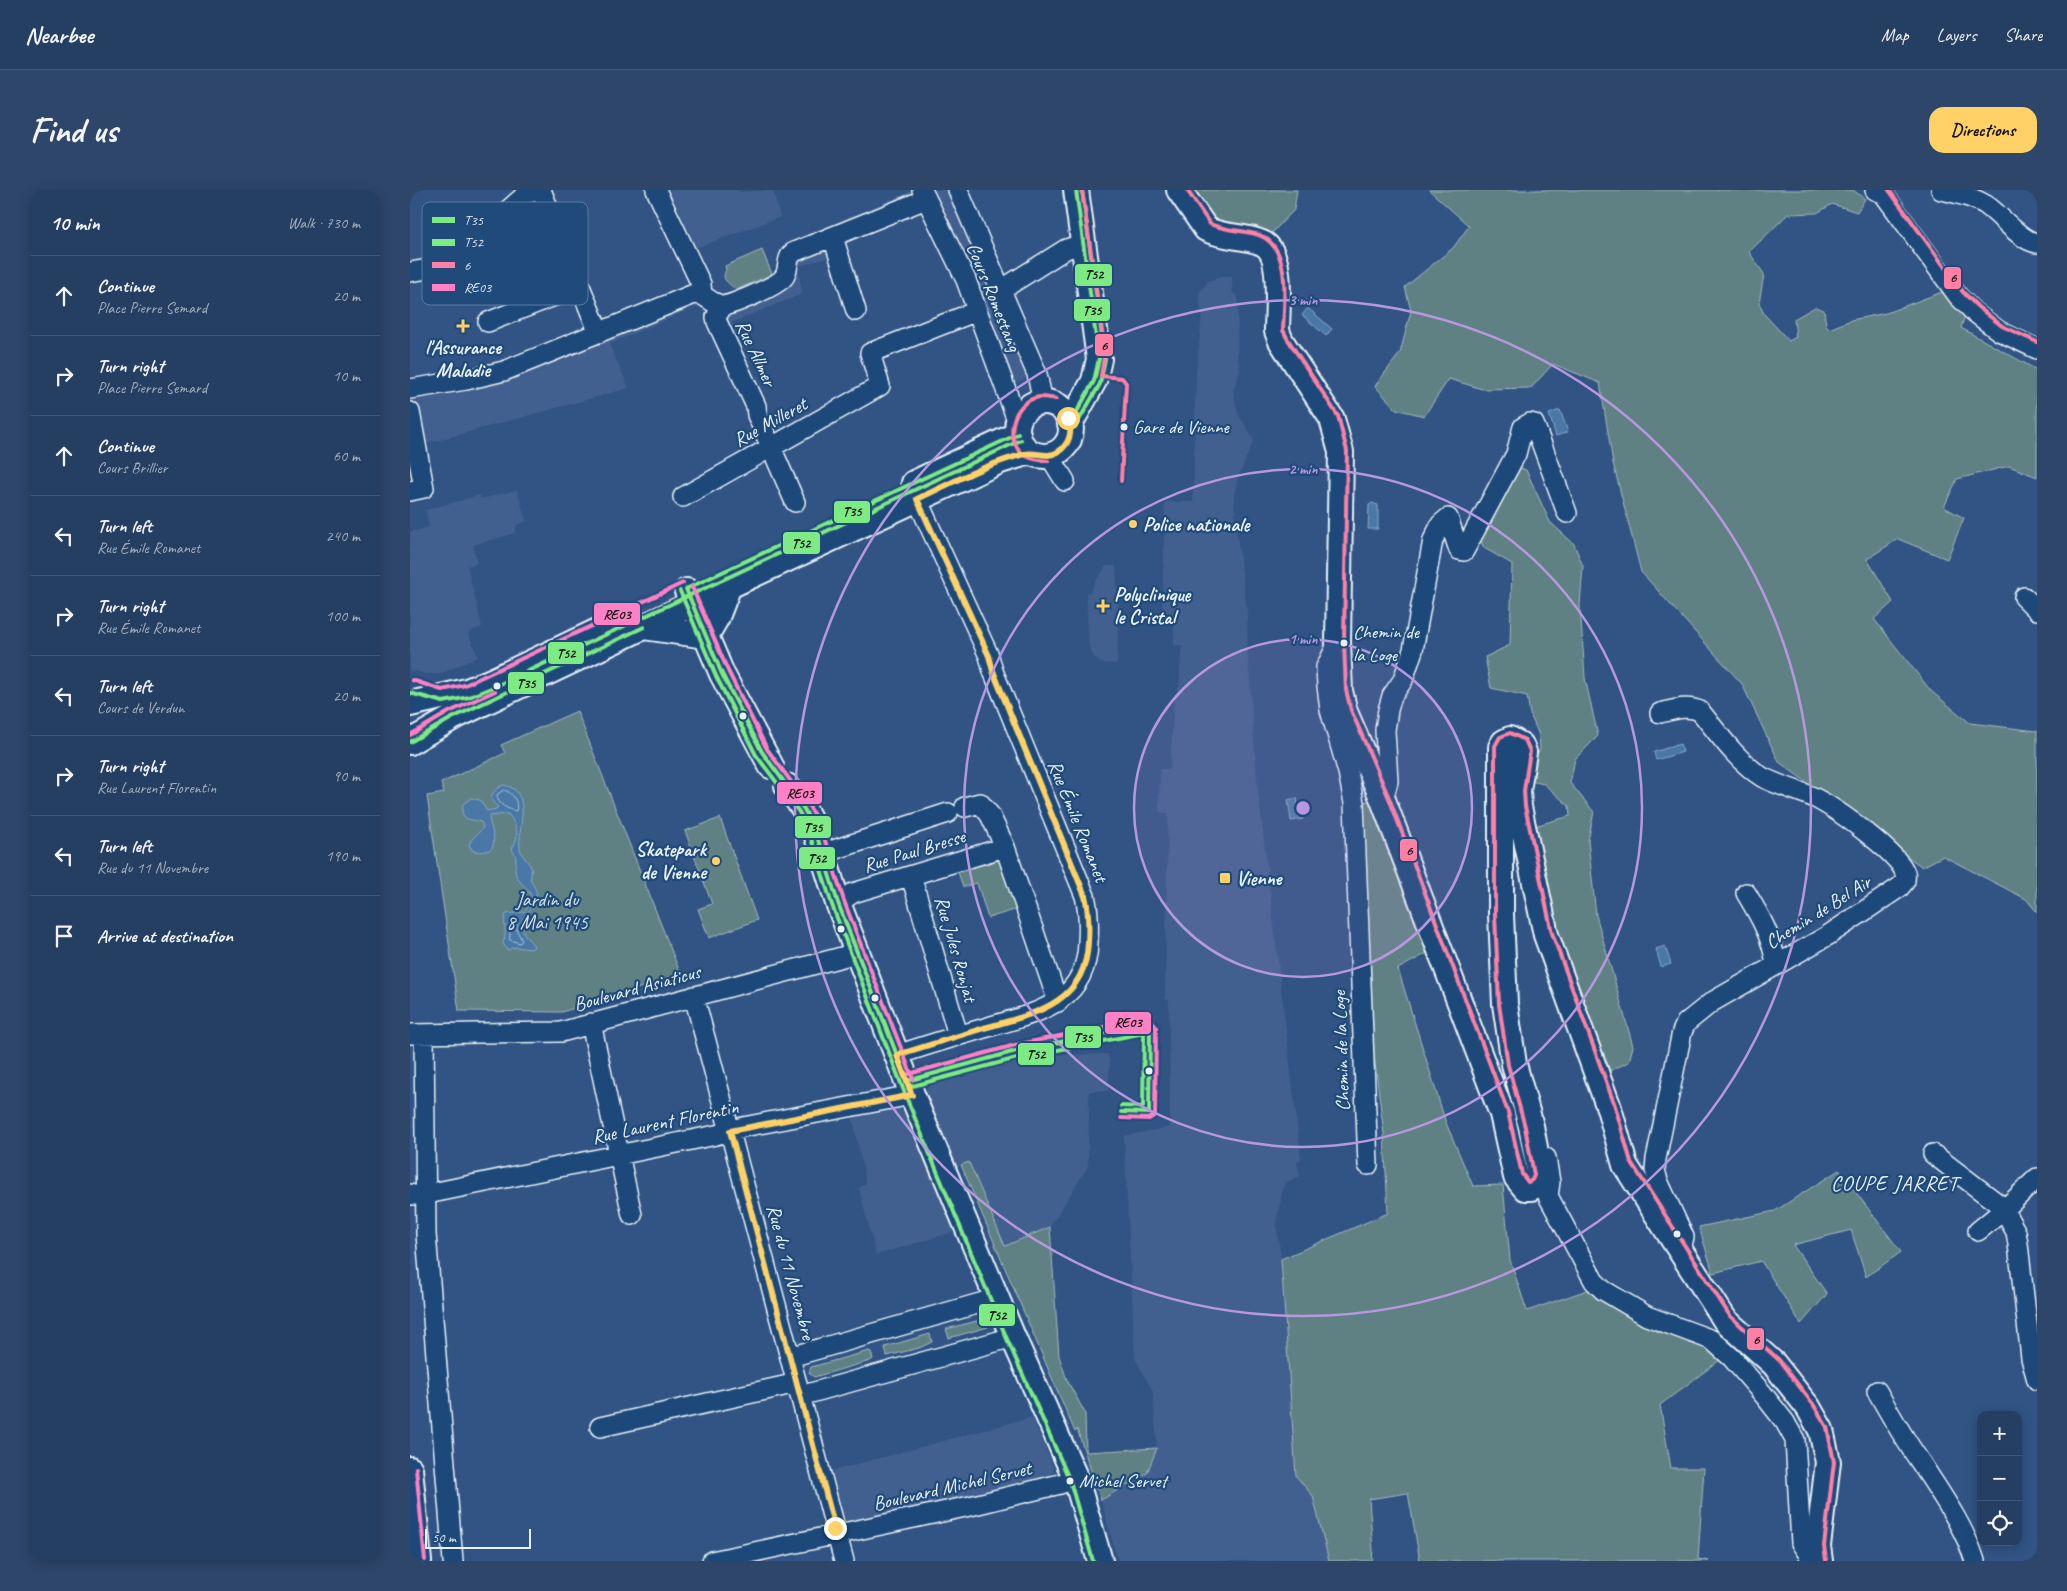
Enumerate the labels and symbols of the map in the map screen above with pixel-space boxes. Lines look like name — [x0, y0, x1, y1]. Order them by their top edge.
legend — [422, 202, 588, 305]
text: T35 — [464, 212, 484, 229]
text: T52 — [464, 234, 485, 251]
street label: Cours Romestang — [961, 239, 1027, 356]
text: 6 — [464, 257, 471, 274]
line badge: T52 — [1074, 263, 1113, 287]
text: T52 — [1085, 266, 1105, 283]
line badge: 6 — [1943, 266, 1962, 290]
text: 6 — [1950, 269, 1958, 286]
text: RE03 — [464, 279, 493, 296]
text: 3 min — [1289, 291, 1318, 310]
line badge: T35 — [1073, 298, 1111, 322]
text: T35 — [1083, 302, 1103, 319]
street label: Rue Allmer — [730, 316, 783, 392]
marker: l'Assurance Maladie — [456, 319, 470, 333]
line badge: 6 — [1094, 333, 1114, 357]
place label: l'Assurance Maladie — [425, 335, 502, 383]
text: 6 — [1101, 337, 1109, 354]
street label: Rue Milleret — [729, 390, 813, 452]
route start — [1057, 407, 1080, 430]
place label: Gare de Vienne — [1133, 415, 1231, 439]
marker: Gare de Vienne — [1119, 422, 1129, 432]
text: 2 min — [1289, 460, 1318, 479]
line badge: T35 — [833, 500, 871, 524]
text: T35 — [843, 503, 863, 520]
place label: Police nationale — [1143, 512, 1251, 537]
marker: Police nationale — [1127, 518, 1139, 530]
line badge: T52 — [782, 531, 821, 555]
text: T52 — [792, 535, 812, 552]
place label: Polyclinique le Cristal — [1114, 582, 1192, 630]
marker: Polyclinique le Cristal — [1096, 599, 1110, 613]
line badge: RE03 — [593, 602, 641, 626]
text: RE03 — [603, 606, 632, 623]
place label: Chemin de la Loge — [1353, 620, 1421, 667]
text: 1 min — [1289, 630, 1318, 649]
marker: Chemin de la Loge — [1339, 638, 1349, 648]
line badge: T52 — [547, 641, 585, 665]
text: T52 — [557, 645, 577, 662]
line badge: T35 — [507, 671, 545, 695]
text: T35 — [517, 675, 537, 692]
unlabelled marker — [492, 681, 502, 691]
unlabelled marker — [738, 711, 748, 721]
street label: Rue Émile Romanet — [1042, 756, 1115, 888]
line badge: RE03 — [776, 781, 823, 805]
text: RE03 — [786, 785, 815, 802]
centre of rings — [1294, 799, 1312, 817]
line badge: T35 — [794, 815, 832, 839]
text: T35 — [804, 819, 824, 836]
street label: Rue Paul Bresse — [860, 823, 969, 878]
place label: Skatepark de Vienne — [636, 837, 708, 885]
line badge: 6 — [1399, 838, 1418, 862]
text: 6 — [1406, 842, 1414, 859]
line badge: T52 — [798, 846, 836, 870]
text: T52 — [808, 850, 828, 867]
marker: Skatepark de Vienne — [710, 855, 722, 867]
place label: Vienne — [1236, 866, 1283, 891]
street label: Chemin de Bel Air — [1760, 869, 1877, 954]
marker: Vienne — [1218, 871, 1232, 885]
park label: Jardin du 8 Mai 1945 — [506, 887, 589, 935]
street label: Rue Jules Ronjat — [929, 893, 984, 1007]
unlabelled marker — [836, 924, 846, 934]
street label: Boulevard Asiaticus — [571, 958, 705, 1017]
street label: Chemin de la Loge — [1326, 989, 1356, 1112]
unlabelled marker — [870, 993, 880, 1003]
line badge: RE03 — [1104, 1011, 1152, 1035]
text: RE03 — [1114, 1014, 1143, 1031]
line badge: T35 — [1064, 1025, 1102, 1049]
text: T35 — [1074, 1029, 1094, 1046]
line badge: T52 — [1017, 1042, 1055, 1066]
text: T52 — [1027, 1046, 1047, 1063]
unlabelled marker — [1144, 1066, 1154, 1076]
street label: Rue Laurent Florentin — [589, 1094, 742, 1150]
district label: COUPE JARRET — [1831, 1170, 1962, 1196]
street label: Rue du 11 Novembre — [761, 1202, 821, 1344]
unlabelled marker — [1672, 1229, 1682, 1239]
line badge: T52 — [978, 1303, 1016, 1327]
text: T52 — [988, 1307, 1008, 1324]
line badge: 6 — [1746, 1327, 1765, 1351]
text: 6 — [1753, 1331, 1761, 1348]
street label: Boulevard Michel Servet — [870, 1455, 1036, 1516]
place label: Michel Servet — [1079, 1469, 1169, 1493]
marker: Michel Servet — [1065, 1476, 1075, 1486]
route end — [824, 1517, 847, 1540]
scale bar — [425, 1526, 531, 1549]

